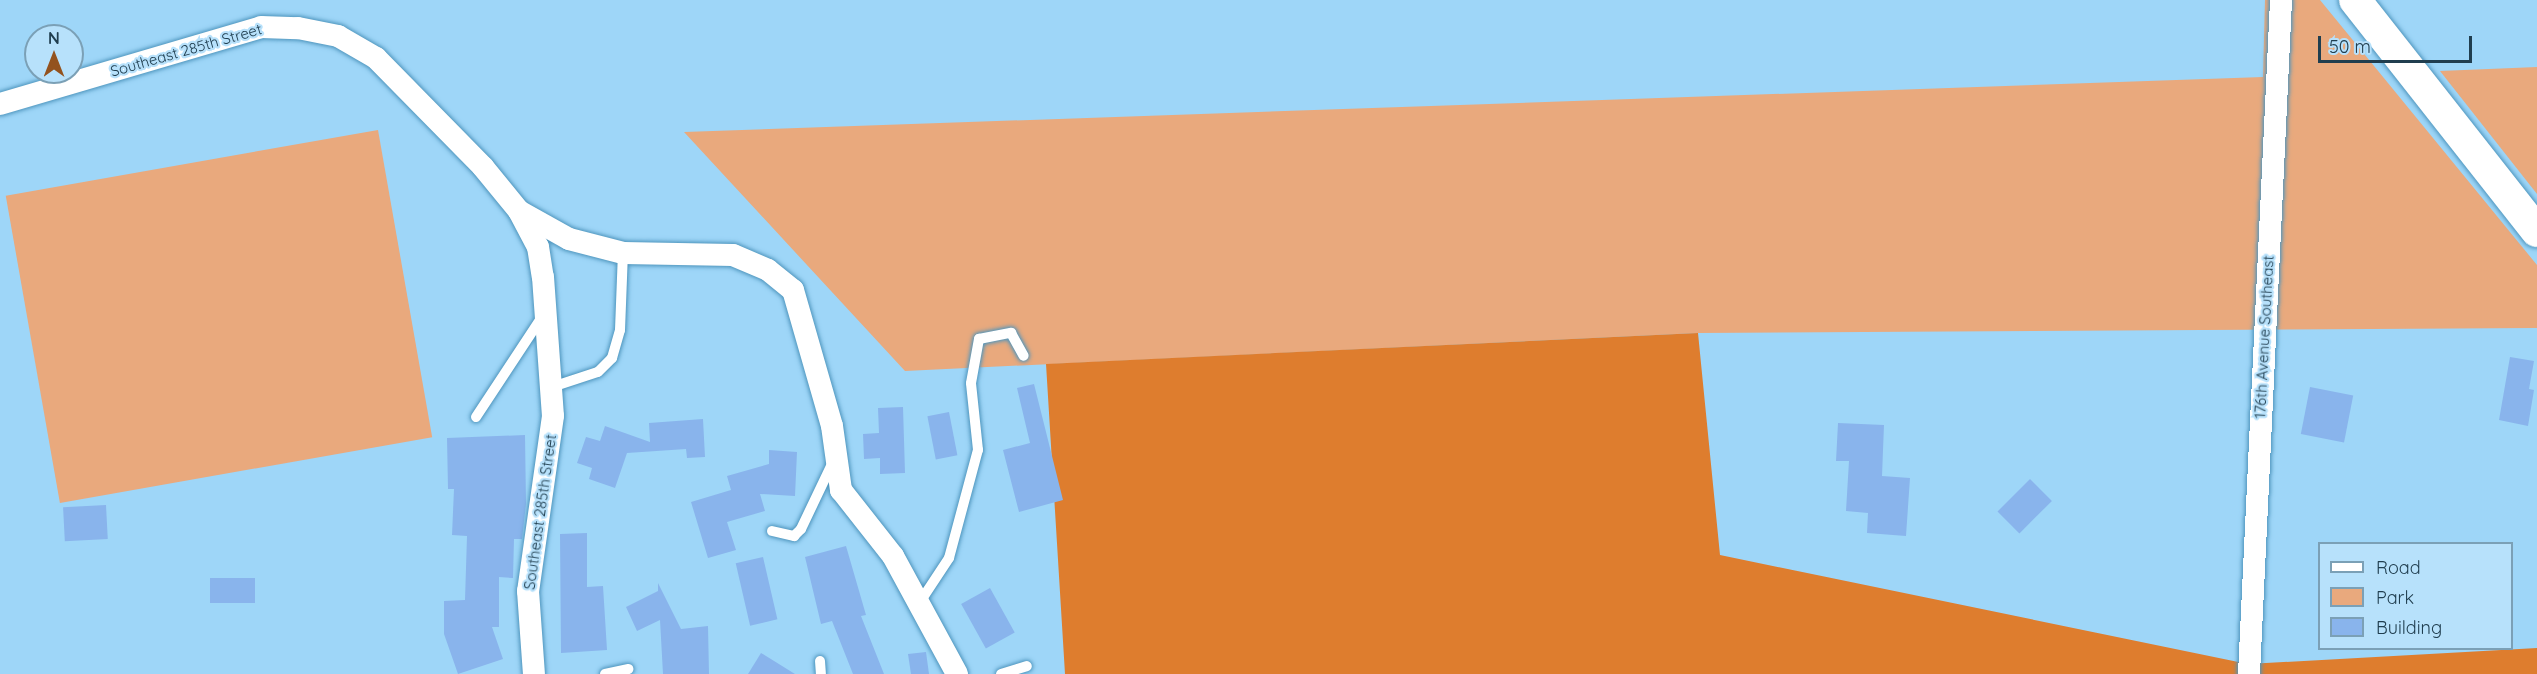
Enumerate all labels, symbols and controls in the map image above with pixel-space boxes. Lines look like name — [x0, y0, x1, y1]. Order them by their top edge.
street label: Southeast 285th Street — [108, 20, 264, 80]
north arrow — [24, 24, 84, 84]
scale bar — [2321, 24, 2476, 62]
text: N — [48, 28, 60, 48]
text: 50 m — [2329, 35, 2371, 58]
street label: 176th Avenue Southeast — [2251, 255, 2277, 419]
street label: Southeast 285th Street — [520, 433, 560, 591]
legend — [2318, 542, 2513, 650]
text: Road — [2376, 556, 2421, 579]
text: Park — [2376, 586, 2414, 609]
text: Building — [2376, 616, 2442, 639]

